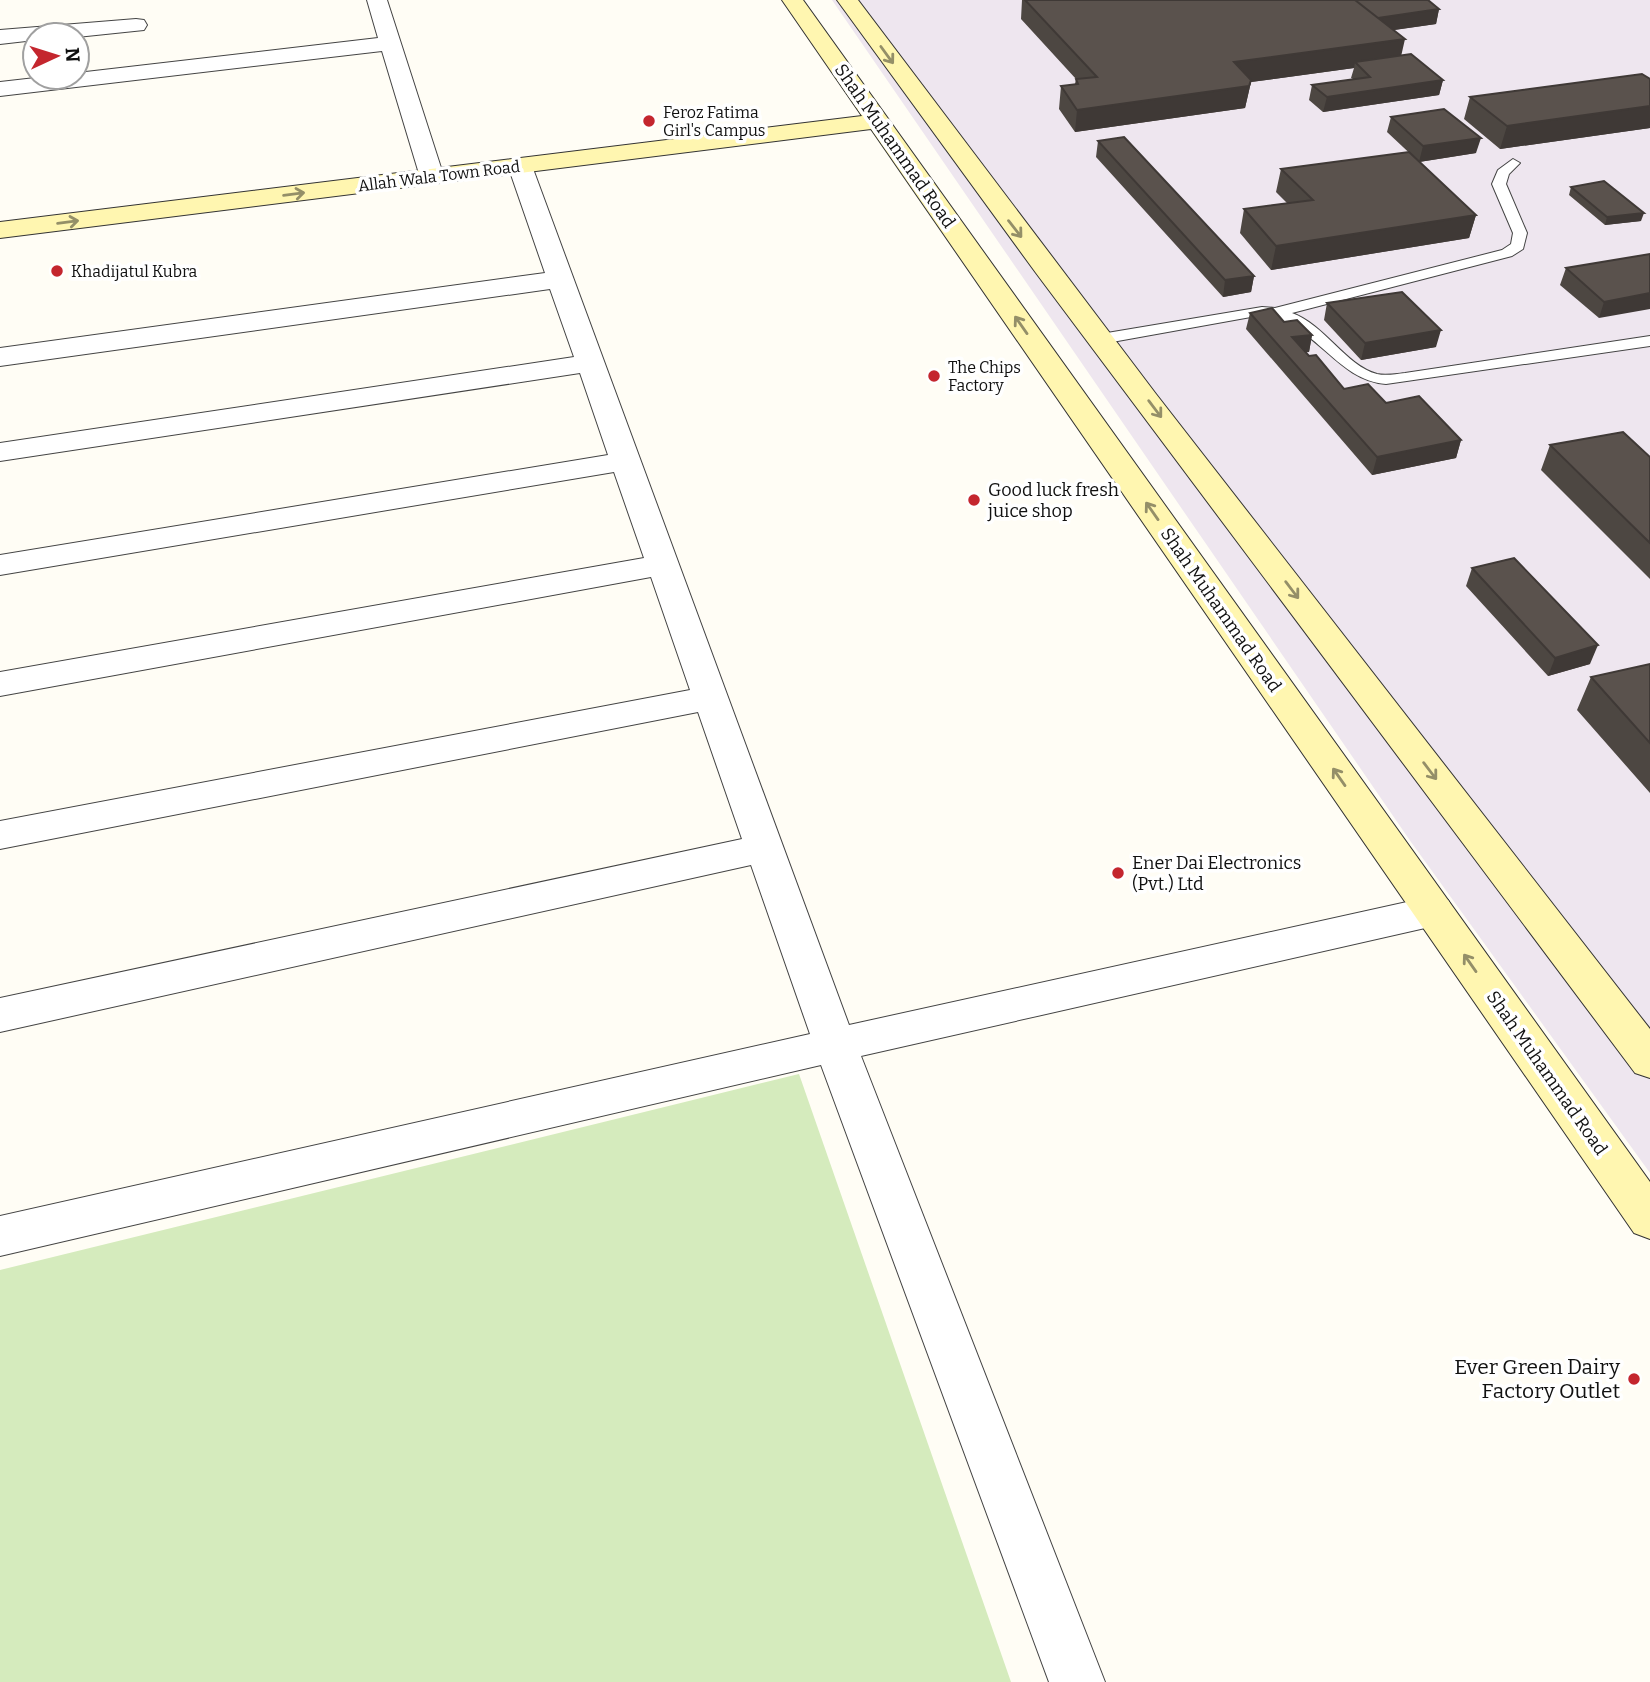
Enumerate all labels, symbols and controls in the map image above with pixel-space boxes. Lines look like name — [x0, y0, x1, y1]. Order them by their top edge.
north arrow — [21, 21, 91, 91]
one-way arrow — [880, 45, 894, 64]
text: N — [60, 47, 84, 63]
street label: Shah Muhammad Road — [830, 60, 960, 233]
place label: Feroz Fatima Girl's Campus — [663, 103, 766, 140]
marker: Feroz Fatima Girl's Campus — [641, 113, 657, 129]
street label: Allah Wala Town Road — [357, 157, 522, 195]
one-way arrow — [282, 188, 304, 201]
one-way arrow — [56, 216, 79, 229]
one-way arrow — [1008, 219, 1023, 238]
place label: Khadijatul Kubra — [71, 262, 198, 281]
marker: Khadijatul Kubra — [49, 263, 65, 279]
one-way arrow — [1013, 316, 1028, 335]
place label: The Chips Factory — [948, 358, 1021, 395]
marker: The Chips Factory — [926, 368, 942, 384]
one-way arrow — [1147, 399, 1162, 418]
place label: Good luck fresh juice shop — [987, 479, 1119, 522]
marker: Good luck fresh juice shop — [966, 492, 982, 508]
one-way arrow — [1144, 502, 1159, 521]
street label: Shah Muhammad Road — [1156, 524, 1286, 697]
one-way arrow — [1285, 580, 1300, 599]
one-way arrow — [1423, 761, 1437, 780]
one-way arrow — [1332, 768, 1346, 787]
place label: Ener Dai Electronics (Pvt.) Ltd — [1132, 852, 1301, 895]
marker: Ener Dai Electronics (Pvt.) Ltd — [1110, 865, 1126, 881]
one-way arrow — [1463, 954, 1477, 973]
street label: Shah Muhammad Road — [1482, 987, 1612, 1160]
place label: Ever Green Dairy Factory Outlet — [1454, 1354, 1621, 1404]
marker: Ever Green Dairy Factory Outlet — [1626, 1371, 1642, 1387]

